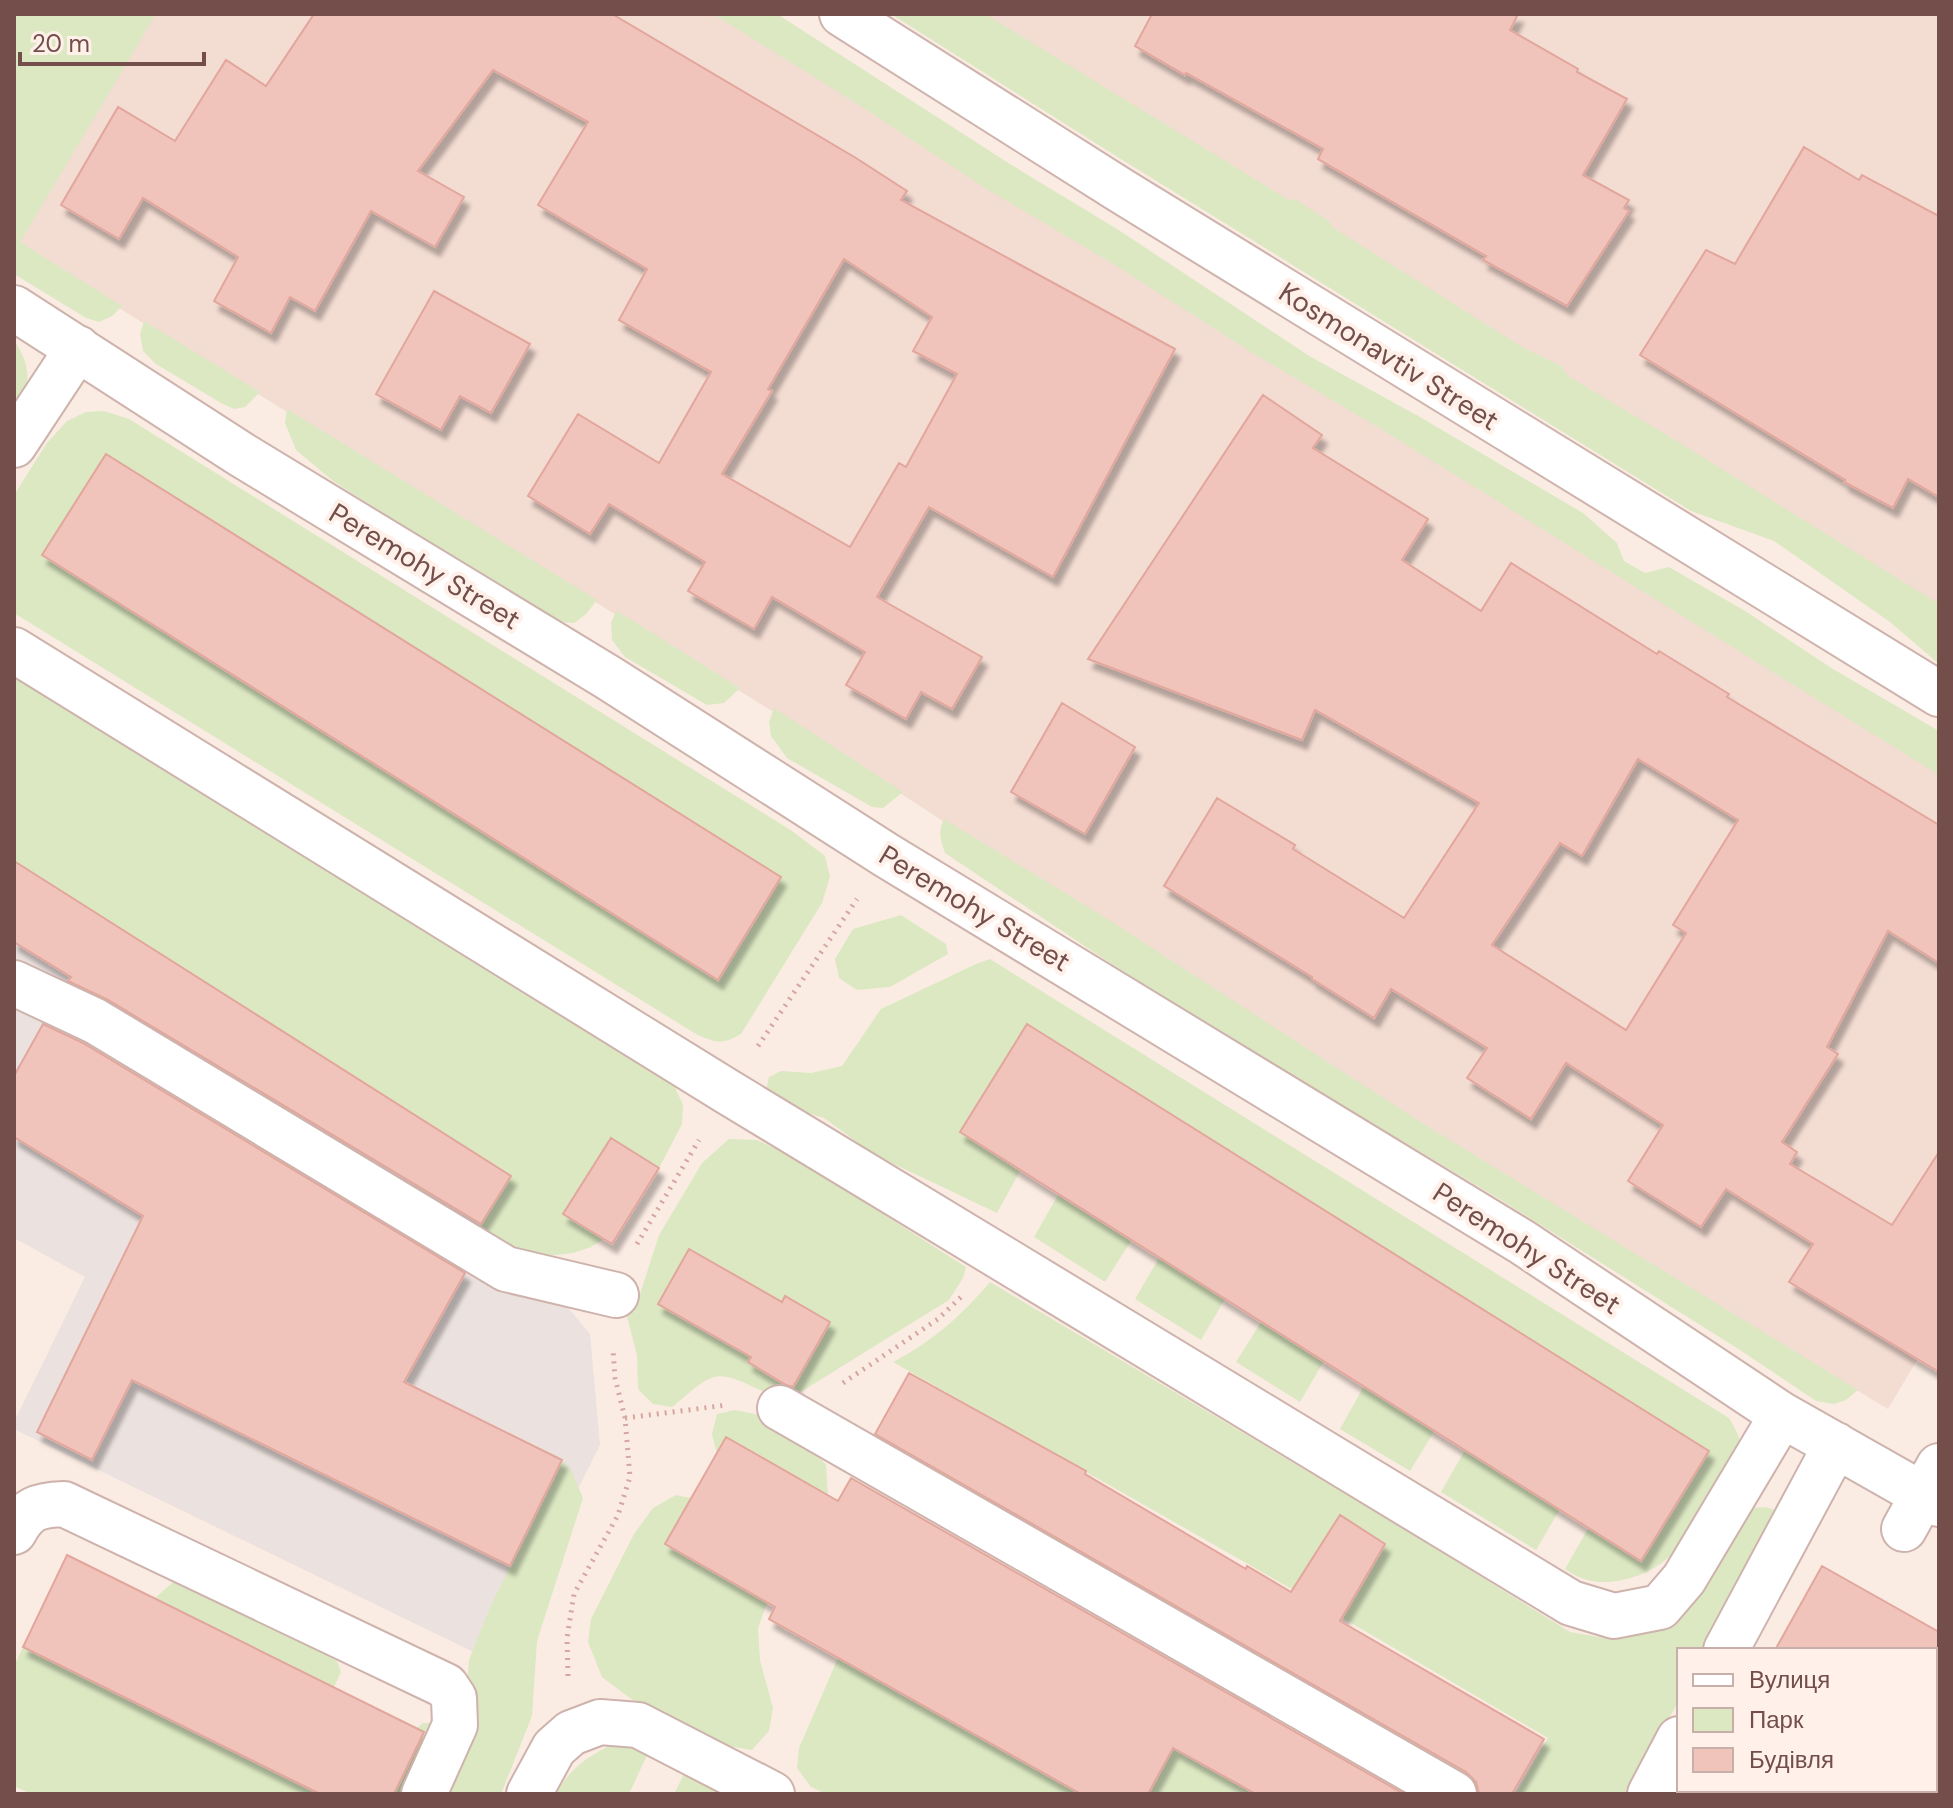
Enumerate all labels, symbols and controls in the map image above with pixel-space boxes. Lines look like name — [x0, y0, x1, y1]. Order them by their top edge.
scale bar — [20, 16, 204, 66]
text: 20 m — [32, 28, 90, 59]
street label: Kosmonavtiv Street — [1272, 274, 1506, 439]
street label: Peremohy Street — [322, 495, 527, 638]
street label: Peremohy Street — [872, 837, 1077, 980]
street label: Peremohy Street — [1426, 1174, 1628, 1323]
legend — [1677, 1648, 1937, 1792]
text: Вулиця — [1749, 1664, 1830, 1695]
text: Парк — [1749, 1704, 1804, 1735]
text: Будівля — [1749, 1744, 1834, 1775]

